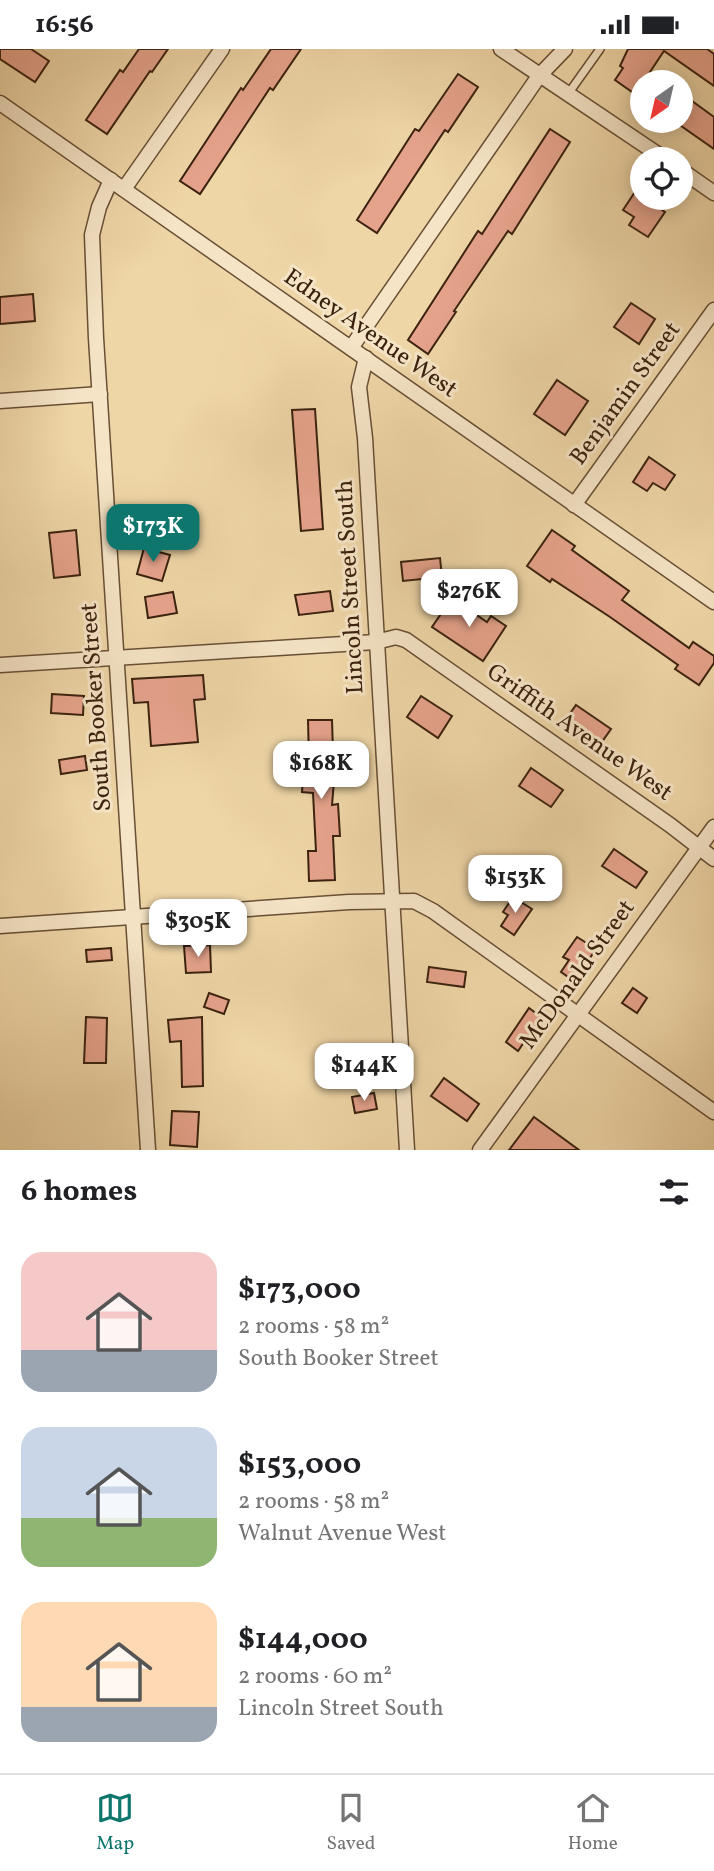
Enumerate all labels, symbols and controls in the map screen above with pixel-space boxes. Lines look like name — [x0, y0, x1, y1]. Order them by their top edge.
text: 16:56 — [35, 7, 94, 43]
north arrow — [630, 70, 693, 133]
map controls — [630, 70, 693, 210]
button: locate — [630, 147, 693, 210]
street label: Edney Avenue West — [276, 261, 464, 407]
street label: Benjamin Street — [562, 315, 690, 473]
street label: Lincoln Street South — [328, 479, 374, 695]
pin: $173K — [104, 505, 202, 564]
text: $173K — [122, 511, 184, 543]
pin: $276K — [420, 569, 518, 629]
text: $276K — [437, 576, 501, 608]
street label: South Booker Street — [73, 601, 121, 813]
street label: Griffith Avenue West — [479, 656, 679, 810]
pin: $168K — [272, 741, 370, 801]
text: $168K — [289, 748, 353, 780]
pin: $153K — [466, 855, 564, 915]
text: $153K — [484, 862, 546, 894]
street label: McDonald Street — [512, 893, 644, 1057]
pin: $305K — [149, 899, 247, 959]
text: $305K — [165, 906, 231, 938]
pin: $144K — [315, 1044, 413, 1103]
text: $144K — [331, 1050, 397, 1082]
text: 6 homes — [21, 1171, 137, 1213]
icon: filters — [655, 1173, 693, 1211]
text: $173,000 — [238, 1269, 361, 1311]
icon: home — [77, 1280, 161, 1364]
text: 2 rooms · 58 m² — [238, 1311, 389, 1343]
text: South Booker Street — [238, 1343, 438, 1375]
text: $153,000 — [238, 1444, 361, 1486]
icon: home — [77, 1455, 161, 1539]
text: 2 rooms · 58 m² — [238, 1486, 389, 1518]
text: Walnut Avenue West — [238, 1518, 446, 1550]
text: $144,000 — [238, 1619, 368, 1661]
icon: home — [77, 1630, 161, 1714]
text: 2 rooms · 60 m² — [238, 1661, 392, 1693]
text: Lincoln Street South — [238, 1693, 444, 1725]
tab: Map — [96, 1789, 134, 1857]
tab: Saved — [326, 1789, 375, 1857]
tab: Home — [568, 1789, 618, 1857]

